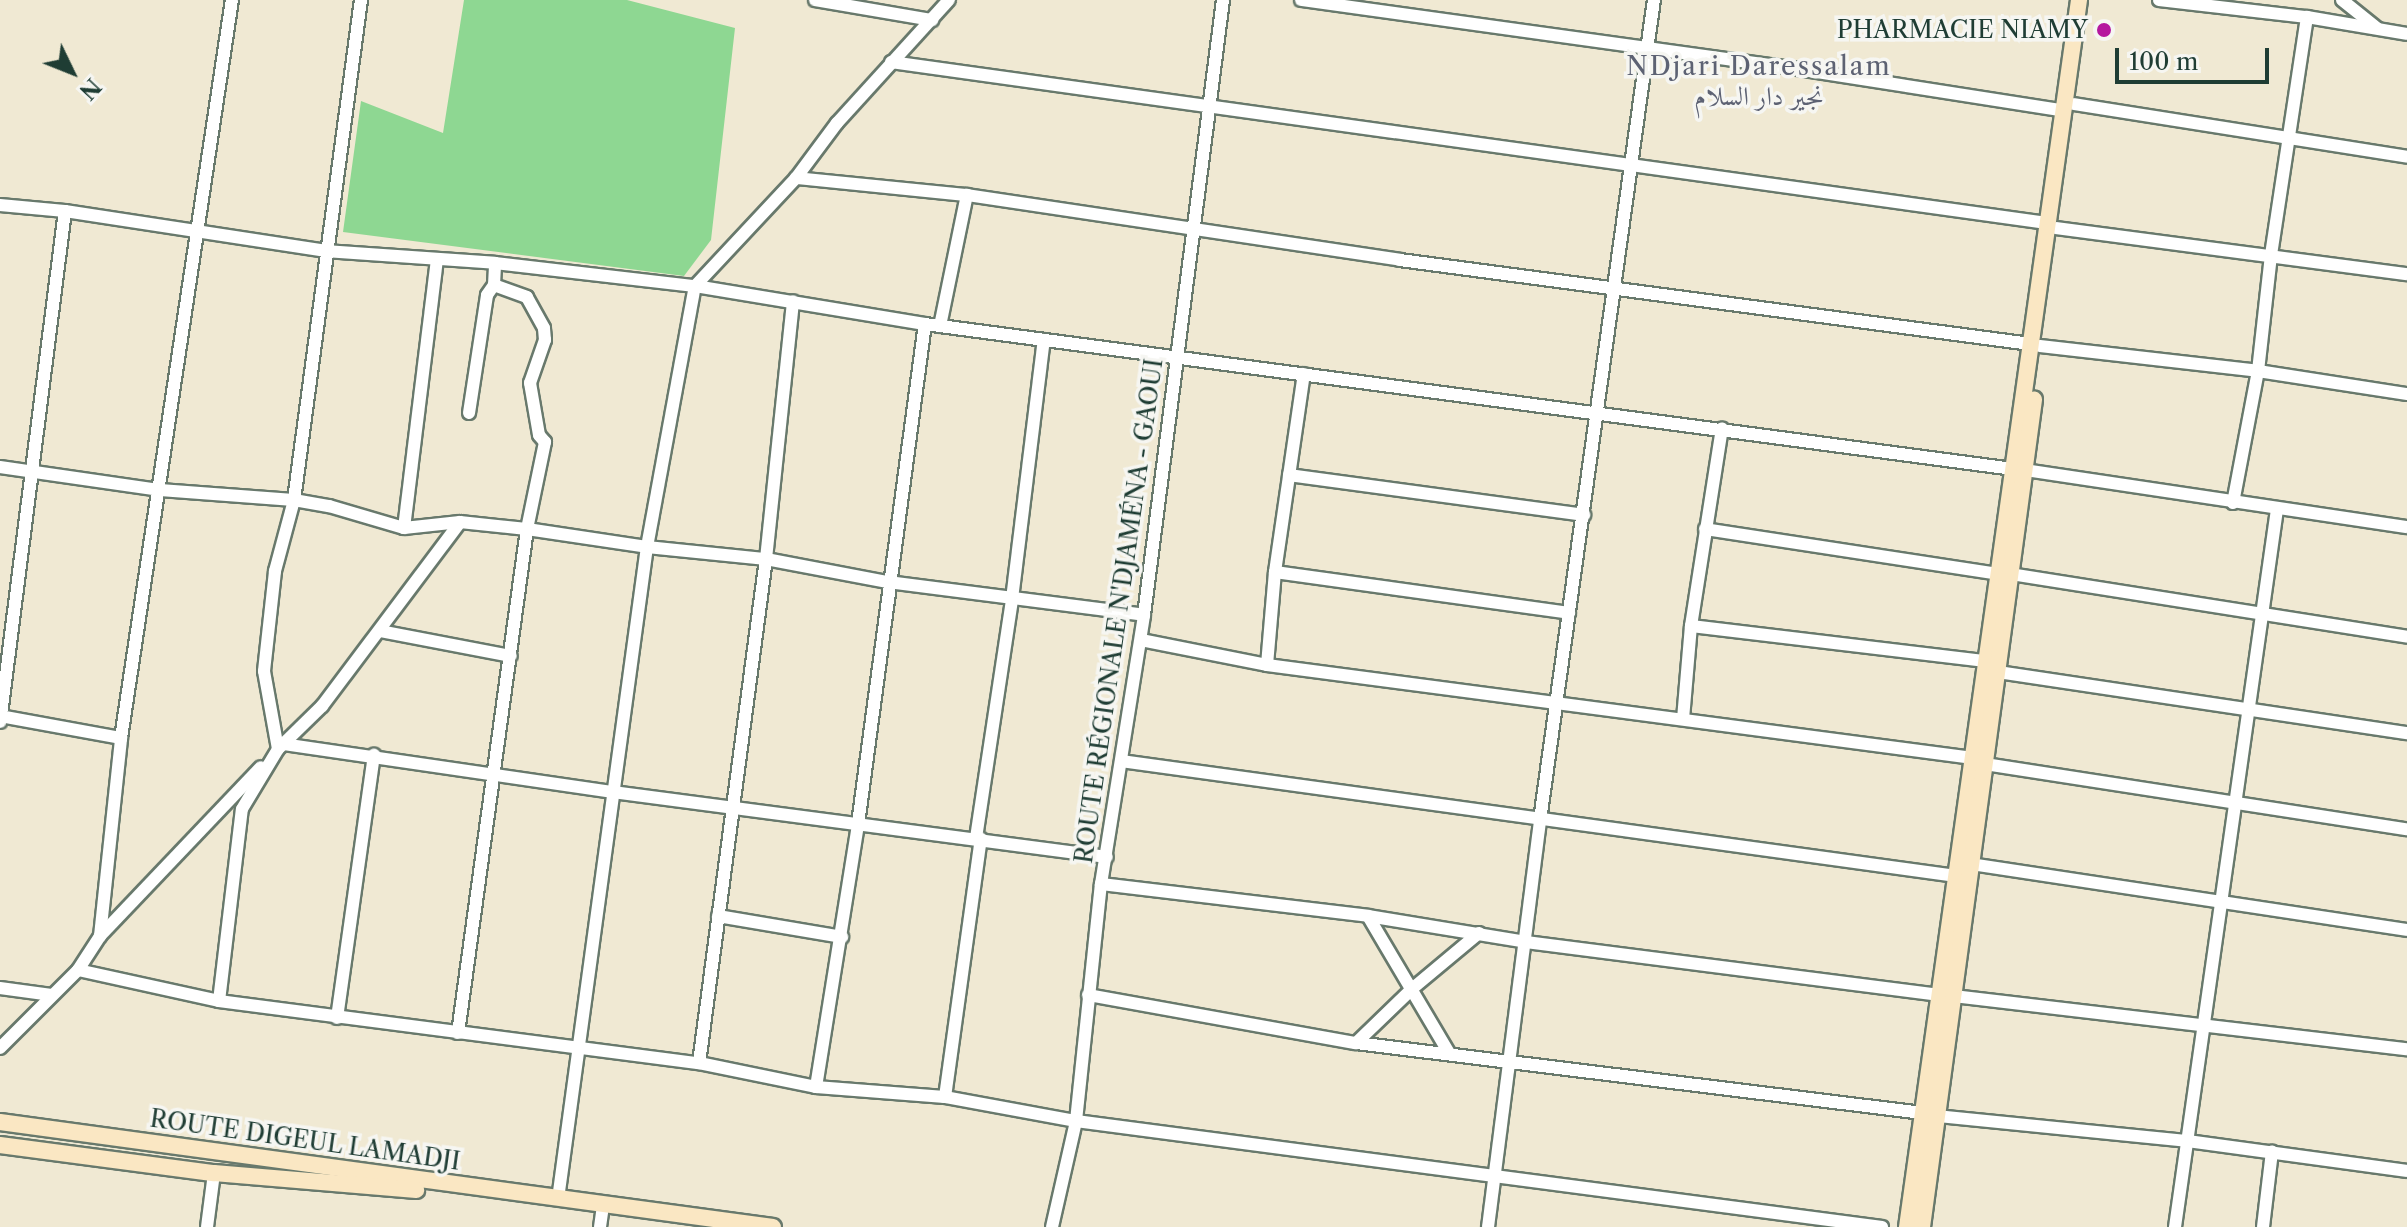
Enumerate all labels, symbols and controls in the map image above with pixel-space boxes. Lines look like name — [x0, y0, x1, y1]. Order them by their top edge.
place label: PHARMACIE NIAMY — [1837, 16, 2088, 44]
marker: PHARMACIE NIAMY — [2095, 21, 2113, 39]
north arrow — [32, 32, 112, 112]
scale bar — [2119, 32, 2273, 82]
text: 100 m — [2129, 47, 2198, 76]
district label: NDjari Daressalam نجير دار السلام — [1626, 51, 1892, 112]
text: N — [74, 73, 106, 105]
street label: ROUTE RÉGIONALE N'DJAMÉNA - GAOUI — [1069, 356, 1169, 866]
street label: ROUTE DIGEUL LAMADJI — [148, 1104, 462, 1176]

